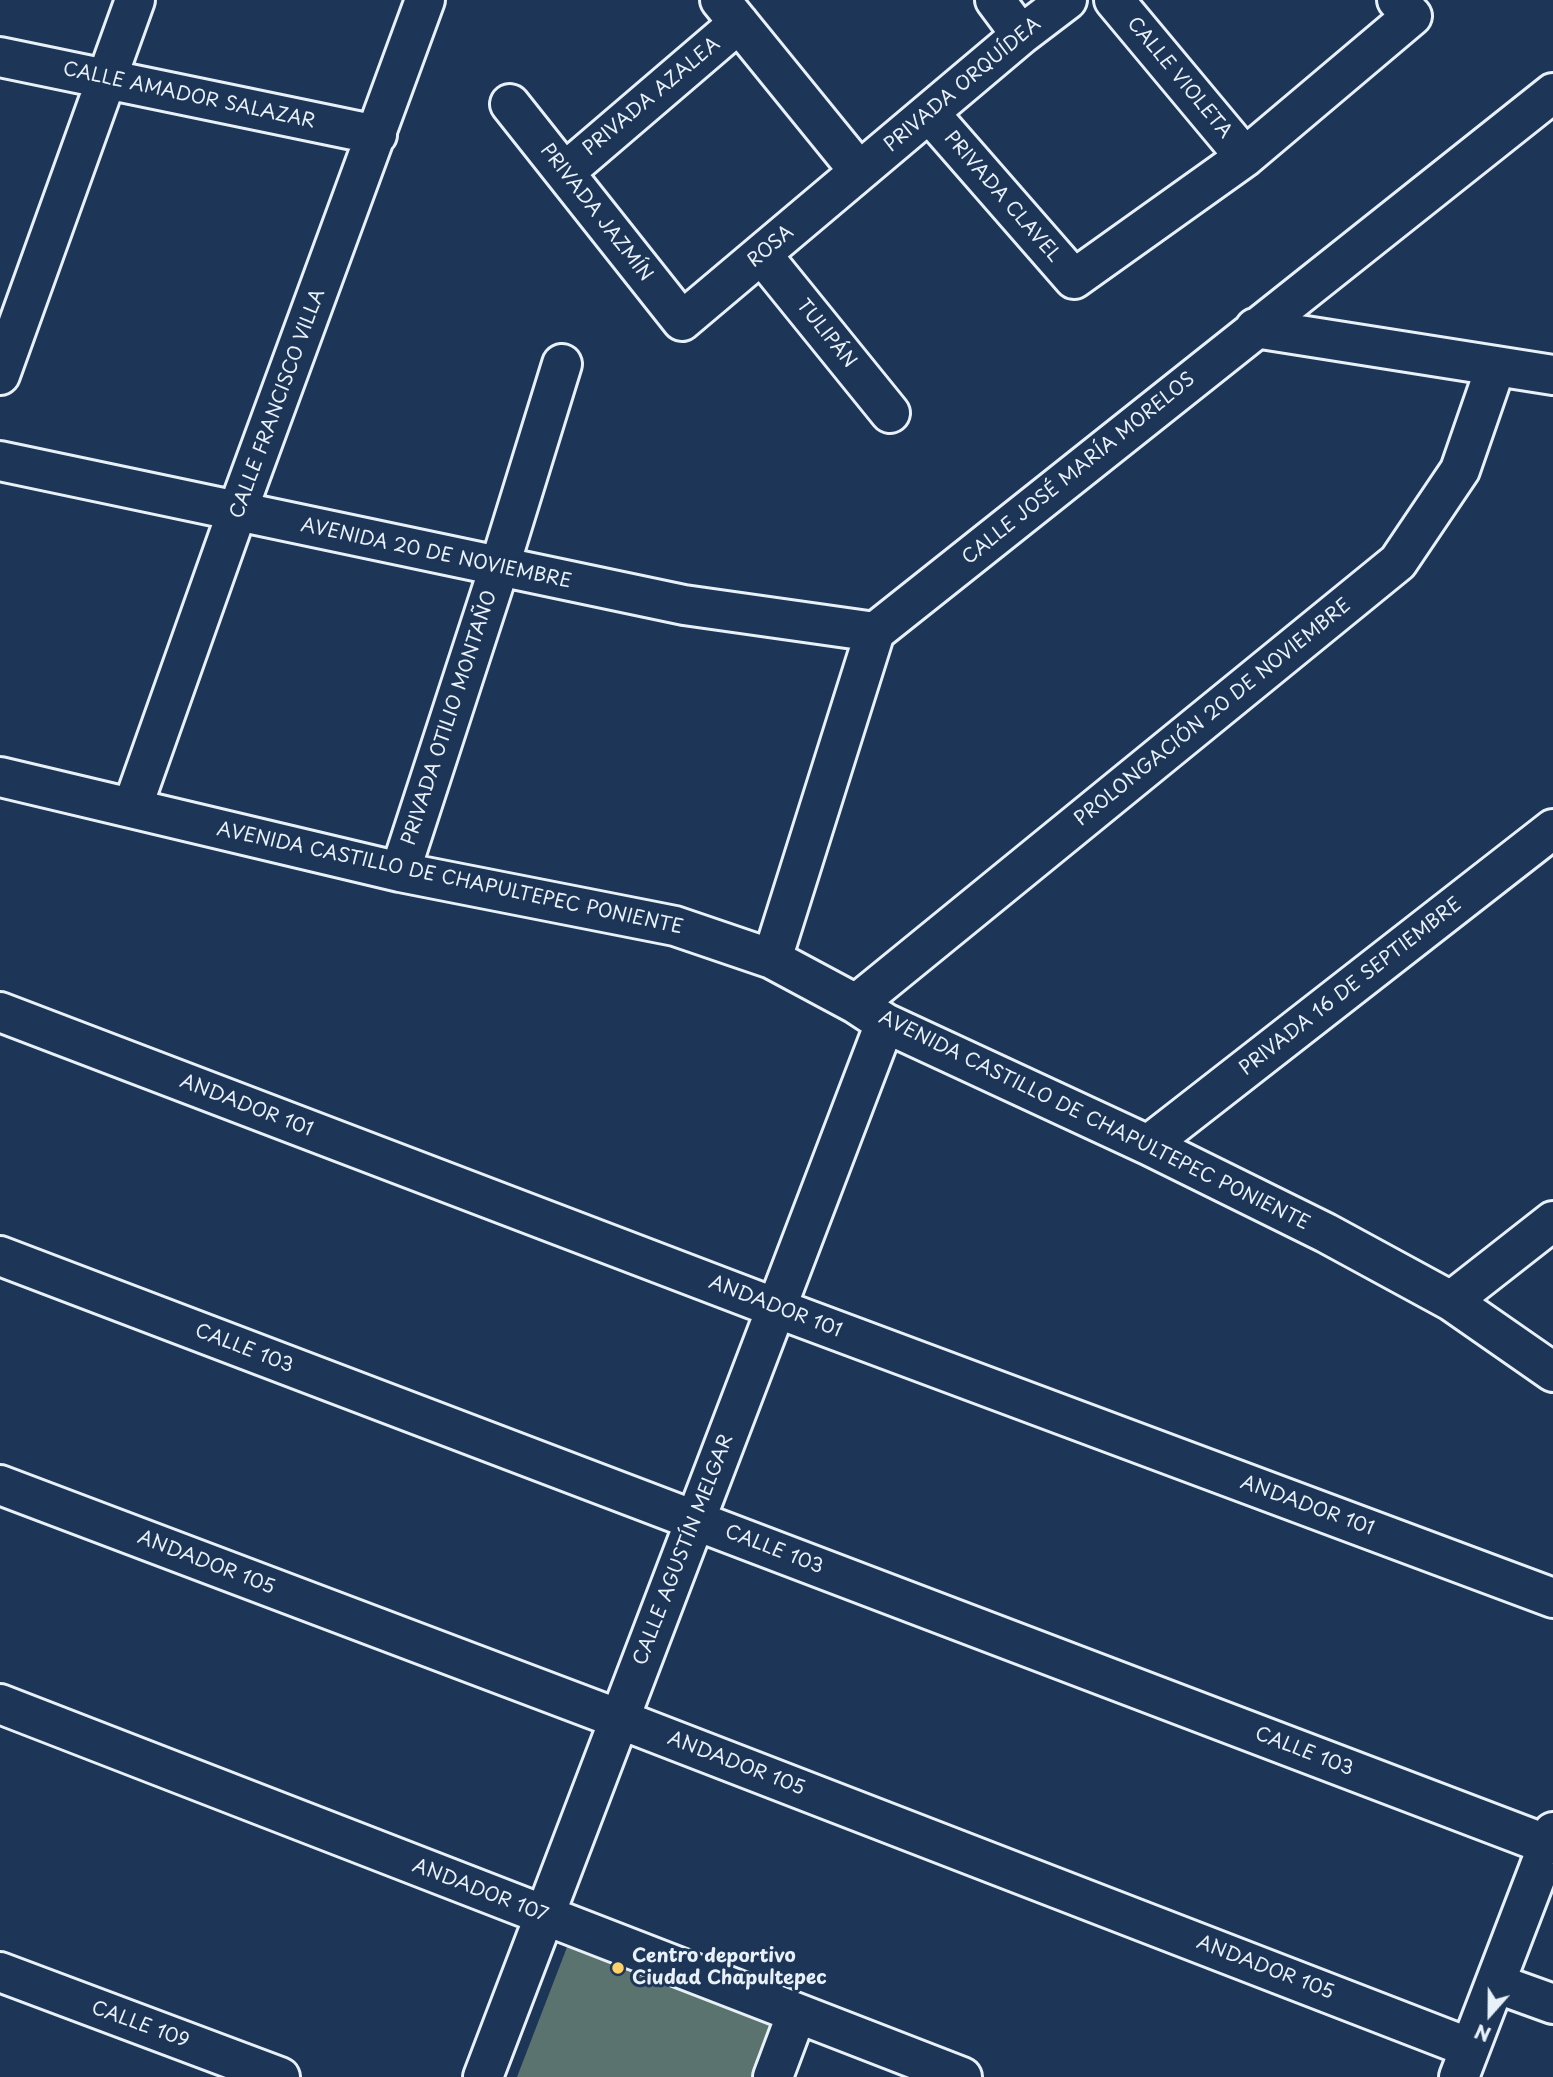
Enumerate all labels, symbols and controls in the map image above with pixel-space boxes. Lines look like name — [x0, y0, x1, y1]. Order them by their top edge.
street label: PRIVADA ORQUÍDEA — [880, 13, 1046, 157]
street label: CALLE VIOLETA — [1122, 13, 1236, 143]
street label: PRIVADA AZALEA — [579, 33, 725, 161]
street label: CALLE AMADOR SALAZAR — [61, 58, 317, 134]
street label: PRIVADA CLAVEL — [939, 127, 1065, 267]
street label: PRIVADA JAZMÍN — [535, 140, 657, 286]
street label: ROSA — [743, 221, 799, 273]
street label: CALLE FRANCISCO VILLA — [226, 286, 330, 522]
street label: TULIPÁN — [791, 295, 861, 373]
street label: CALLE JOSÉ MARÍA MORELOS — [958, 368, 1200, 570]
street label: AVENIDA 20 DE NOVIEMBRE — [299, 514, 573, 594]
street label: PRIVADA OTILIO MONTAÑO — [398, 588, 502, 848]
street label: PROLONGACIÓN 20 DE NOVIEMBRE — [1070, 594, 1356, 832]
street label: AVENIDA CASTILLO DE CHAPULTEPEC PONIENTE — [215, 818, 685, 940]
street label: PRIVADA 16 DE SEPTIEMBRE — [1236, 893, 1466, 1081]
street label: AVENIDA CASTILLO DE CHAPULTEPEC PONIENTE — [875, 1006, 1313, 1236]
street label: ANDADOR 101 — [176, 1070, 316, 1142]
street label: ANDADOR 101 — [705, 1271, 845, 1343]
street label: CALLE 103 — [192, 1320, 296, 1378]
street label: CALLE AGUSTÍN MELGAR — [629, 1431, 739, 1669]
street label: ANDADOR 101 — [1237, 1471, 1377, 1541]
street label: CALLE 103 — [722, 1521, 826, 1579]
street label: ANDADOR 105 — [134, 1526, 278, 1600]
street label: CALLE 103 — [1252, 1723, 1356, 1781]
street label: ANDADOR 105 — [664, 1727, 808, 1801]
street label: ANDADOR 107 — [409, 1855, 551, 1927]
street label: ANDADOR 105 — [1193, 1931, 1337, 2005]
place label: Centro deportivo Ciudad Chapultepec — [632, 1946, 827, 1990]
marker: Centro deportivo Ciudad Chapultepec — [610, 1960, 626, 1976]
north arrow — [1455, 1979, 1525, 2049]
street label: CALLE 109 — [88, 1997, 192, 2053]
text: N — [1470, 2018, 1495, 2049]

